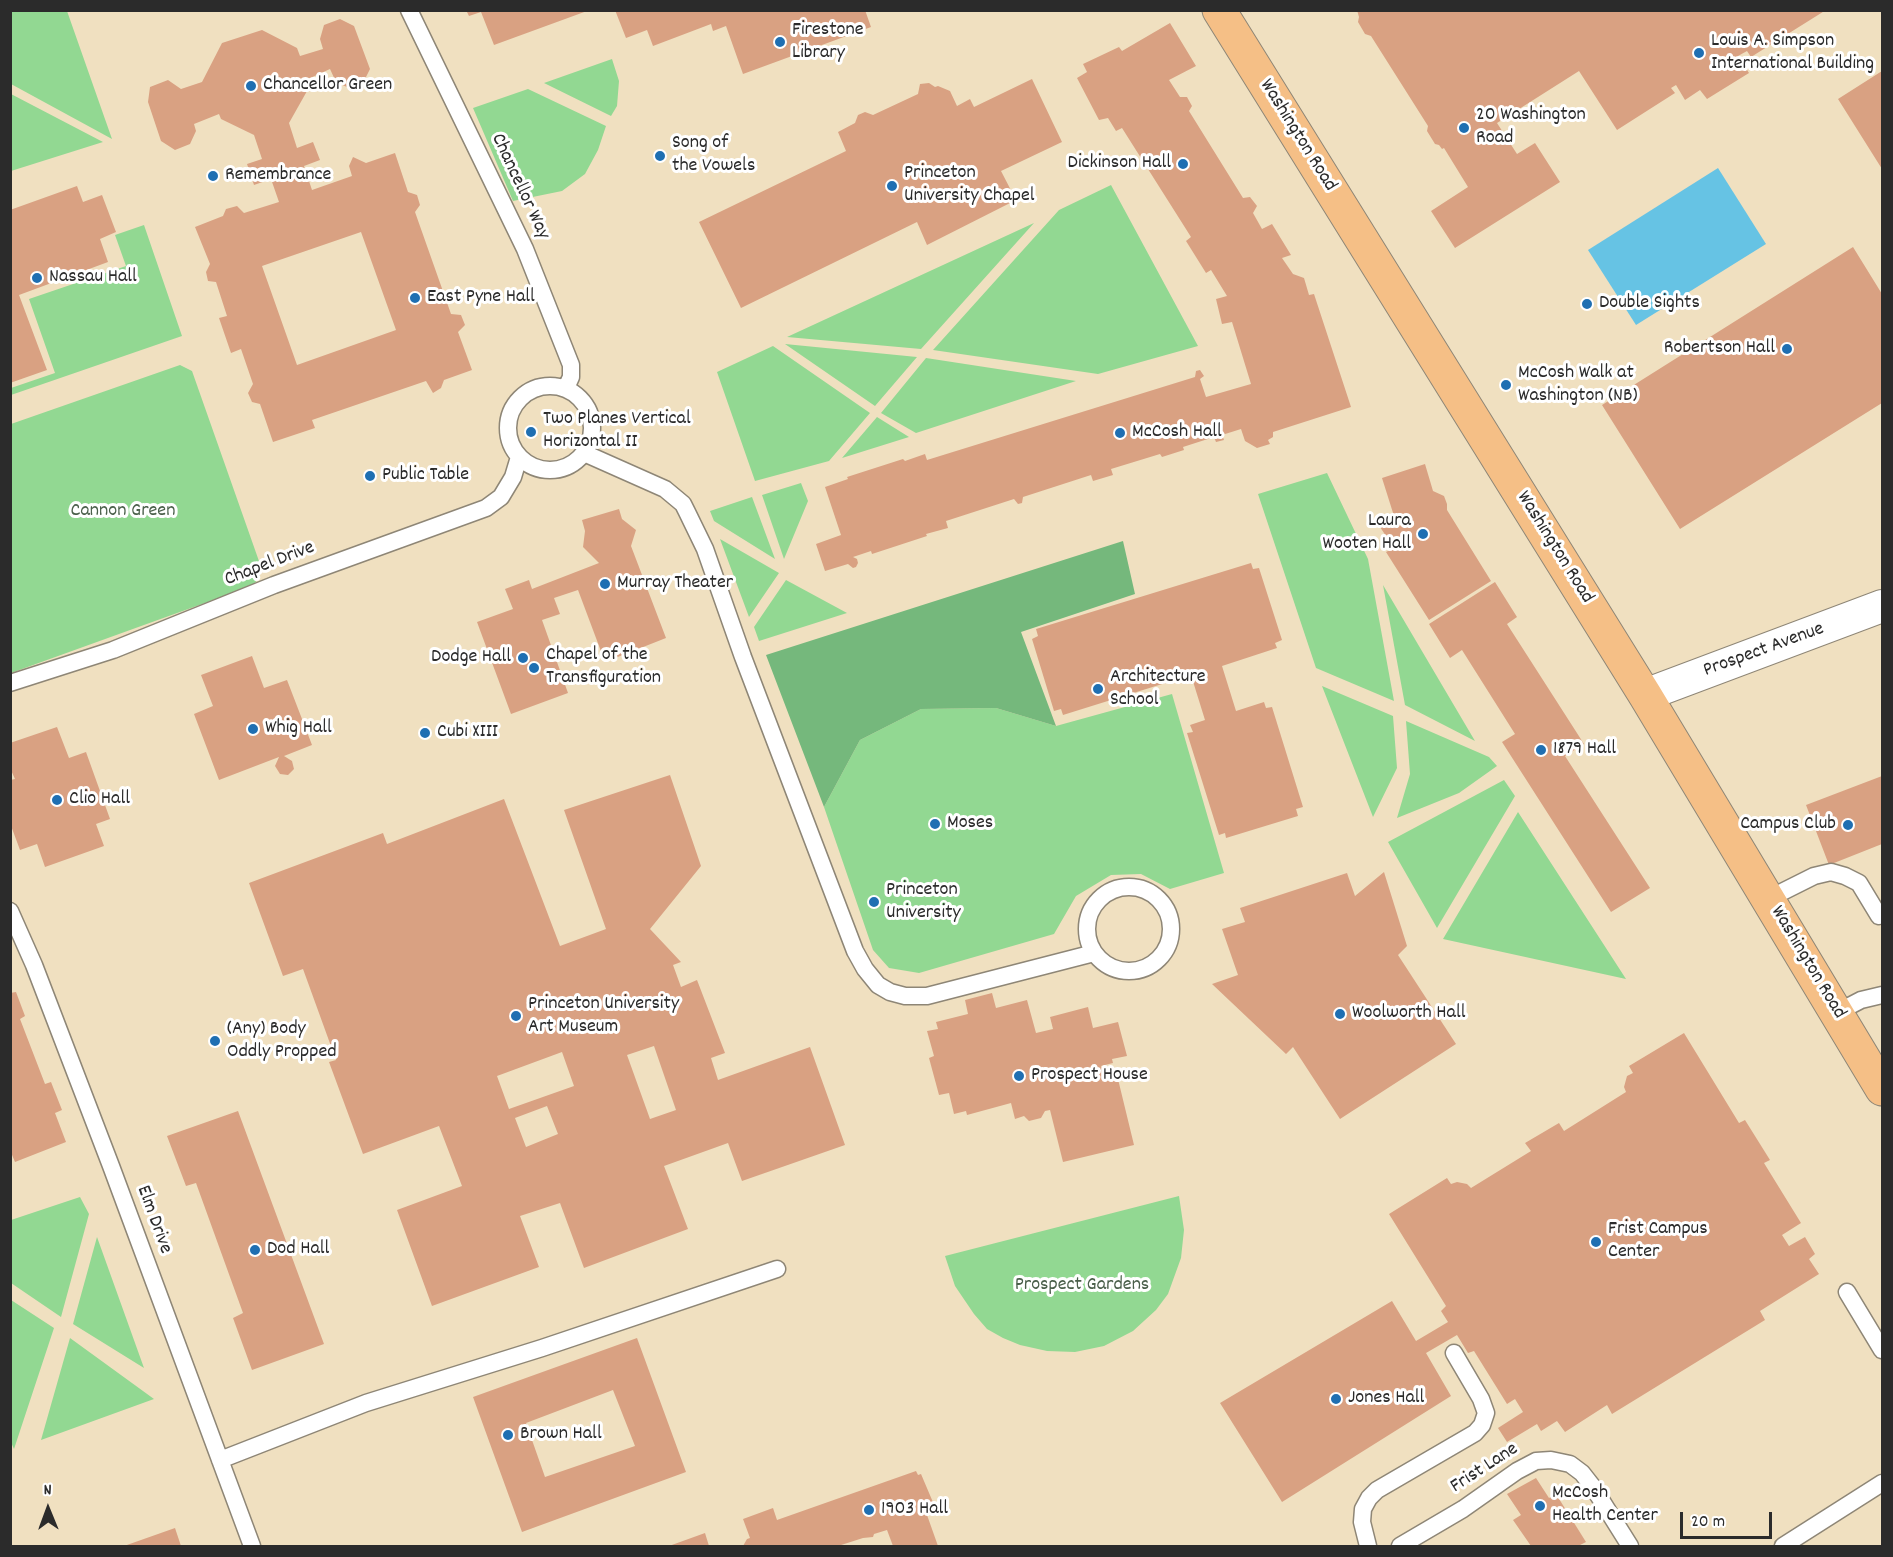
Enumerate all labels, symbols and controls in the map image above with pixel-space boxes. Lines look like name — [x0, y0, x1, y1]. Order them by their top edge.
place label: Firestone Library — [792, 19, 864, 66]
place label: Louis A. Simpson International Building — [1711, 30, 1874, 77]
marker: Firestone Library — [773, 35, 787, 49]
marker: Louis A. Simpson International Building — [1692, 46, 1706, 60]
place label: Chancellor Green — [263, 74, 392, 98]
street label: Washington Road — [1253, 76, 1341, 196]
marker: Chancellor Green — [244, 79, 258, 93]
place label: 20 Washington Road — [1476, 104, 1586, 151]
marker: 20 Washington Road — [1457, 121, 1471, 135]
street label: Chancellor Way — [484, 130, 554, 244]
place label: Song of the Vowels — [672, 132, 755, 179]
marker: Song of the Vowels — [653, 149, 667, 163]
place label: Dickinson Hall — [1068, 152, 1171, 176]
marker: Dickinson Hall — [1176, 157, 1190, 171]
place label: Princeton University Chapel — [904, 162, 1034, 209]
place label: Remembrance — [225, 164, 331, 188]
marker: Remembrance — [206, 169, 220, 183]
marker: Princeton University Chapel — [885, 179, 899, 193]
place label: Nassau Hall — [49, 266, 137, 290]
marker: Nassau Hall — [30, 271, 44, 285]
place label: East Pyne Hall — [427, 286, 535, 310]
marker: East Pyne Hall — [408, 291, 422, 305]
place label: Double Sights — [1599, 292, 1700, 316]
marker: Double Sights — [1580, 297, 1594, 311]
place label: Robertson Hall — [1664, 337, 1775, 361]
marker: Robertson Hall — [1780, 342, 1794, 356]
place label: McCosh Walk at Washington (NB) — [1518, 362, 1638, 409]
marker: McCosh Walk at Washington (NB) — [1499, 378, 1513, 392]
place label: Two Planes Vertical Horizontal II — [543, 408, 691, 455]
place label: McCosh Hall — [1132, 421, 1222, 445]
marker: Two Planes Vertical Horizontal II — [524, 425, 538, 439]
marker: McCosh Hall — [1113, 426, 1127, 440]
place label: Public Table — [382, 464, 469, 488]
marker: Public Table — [363, 469, 377, 483]
street label: Washington Road — [1510, 488, 1598, 608]
park label: Cannon Green — [71, 500, 175, 524]
place label: Laura Wooten Hall — [1323, 510, 1411, 557]
marker: Laura Wooten Hall — [1416, 527, 1430, 541]
street label: Chapel Drive — [222, 537, 318, 593]
place label: Murray Theater — [617, 572, 733, 596]
marker: Murray Theater — [598, 577, 612, 591]
street label: Prospect Avenue — [1700, 618, 1828, 684]
place label: Chapel of the Transfiguration — [546, 644, 661, 691]
place label: Dodge Hall — [431, 646, 511, 670]
marker: Dodge Hall — [516, 651, 530, 665]
marker: Chapel of the Transfiguration — [527, 661, 541, 675]
place label: Architecture School — [1110, 666, 1206, 713]
marker: Architecture School — [1091, 682, 1105, 696]
place label: Whig Hall — [265, 717, 332, 741]
place label: Cubi XIII — [437, 721, 498, 745]
marker: Whig Hall — [246, 722, 260, 736]
marker: Cubi XIII — [418, 726, 432, 740]
place label: 1879 Hall — [1553, 738, 1616, 762]
marker: 1879 Hall — [1534, 743, 1548, 757]
place label: Clio Hall — [69, 788, 130, 812]
marker: Clio Hall — [50, 793, 64, 807]
place label: Moses — [947, 812, 993, 836]
place label: Campus Club — [1740, 813, 1836, 837]
marker: Moses — [928, 817, 942, 831]
marker: Campus Club — [1841, 818, 1855, 832]
place label: Princeton University — [886, 879, 961, 926]
marker: Princeton University — [867, 895, 881, 909]
street label: Washington Road — [1764, 902, 1850, 1024]
place label: Princeton University Art Museum — [528, 993, 679, 1040]
place label: Woolworth Hall — [1352, 1002, 1465, 1026]
marker: Woolworth Hall — [1333, 1007, 1347, 1021]
marker: Princeton University Art Museum — [509, 1009, 523, 1023]
place label: (Any) Body Oddly Propped — [227, 1018, 337, 1065]
marker: (Any) Body Oddly Propped — [208, 1034, 222, 1048]
place label: Prospect House — [1031, 1064, 1148, 1088]
marker: Prospect House — [1012, 1069, 1026, 1083]
street label: Elm Drive — [130, 1183, 176, 1257]
place label: Frist Campus Center — [1608, 1218, 1708, 1265]
marker: Frist Campus Center — [1589, 1235, 1603, 1249]
place label: Dod Hall — [267, 1238, 329, 1262]
marker: Dod Hall — [248, 1243, 262, 1257]
park label: Prospect Gardens — [1015, 1274, 1149, 1298]
place label: Jones Hall — [1348, 1387, 1424, 1411]
marker: Jones Hall — [1329, 1392, 1343, 1406]
place label: Brown Hall — [520, 1423, 602, 1447]
marker: Brown Hall — [501, 1428, 515, 1442]
street label: Frist Lane — [1447, 1438, 1523, 1500]
north arrow — [18, 1479, 78, 1539]
text: N — [44, 1479, 52, 1502]
place label: McCosh Health Center — [1552, 1482, 1658, 1529]
place label: 1903 Hall — [881, 1498, 948, 1522]
marker: McCosh Health Center — [1533, 1499, 1547, 1513]
scale bar — [1683, 1500, 1774, 1538]
marker: 1903 Hall — [862, 1503, 876, 1517]
text: 20 m — [1691, 1510, 1725, 1535]

